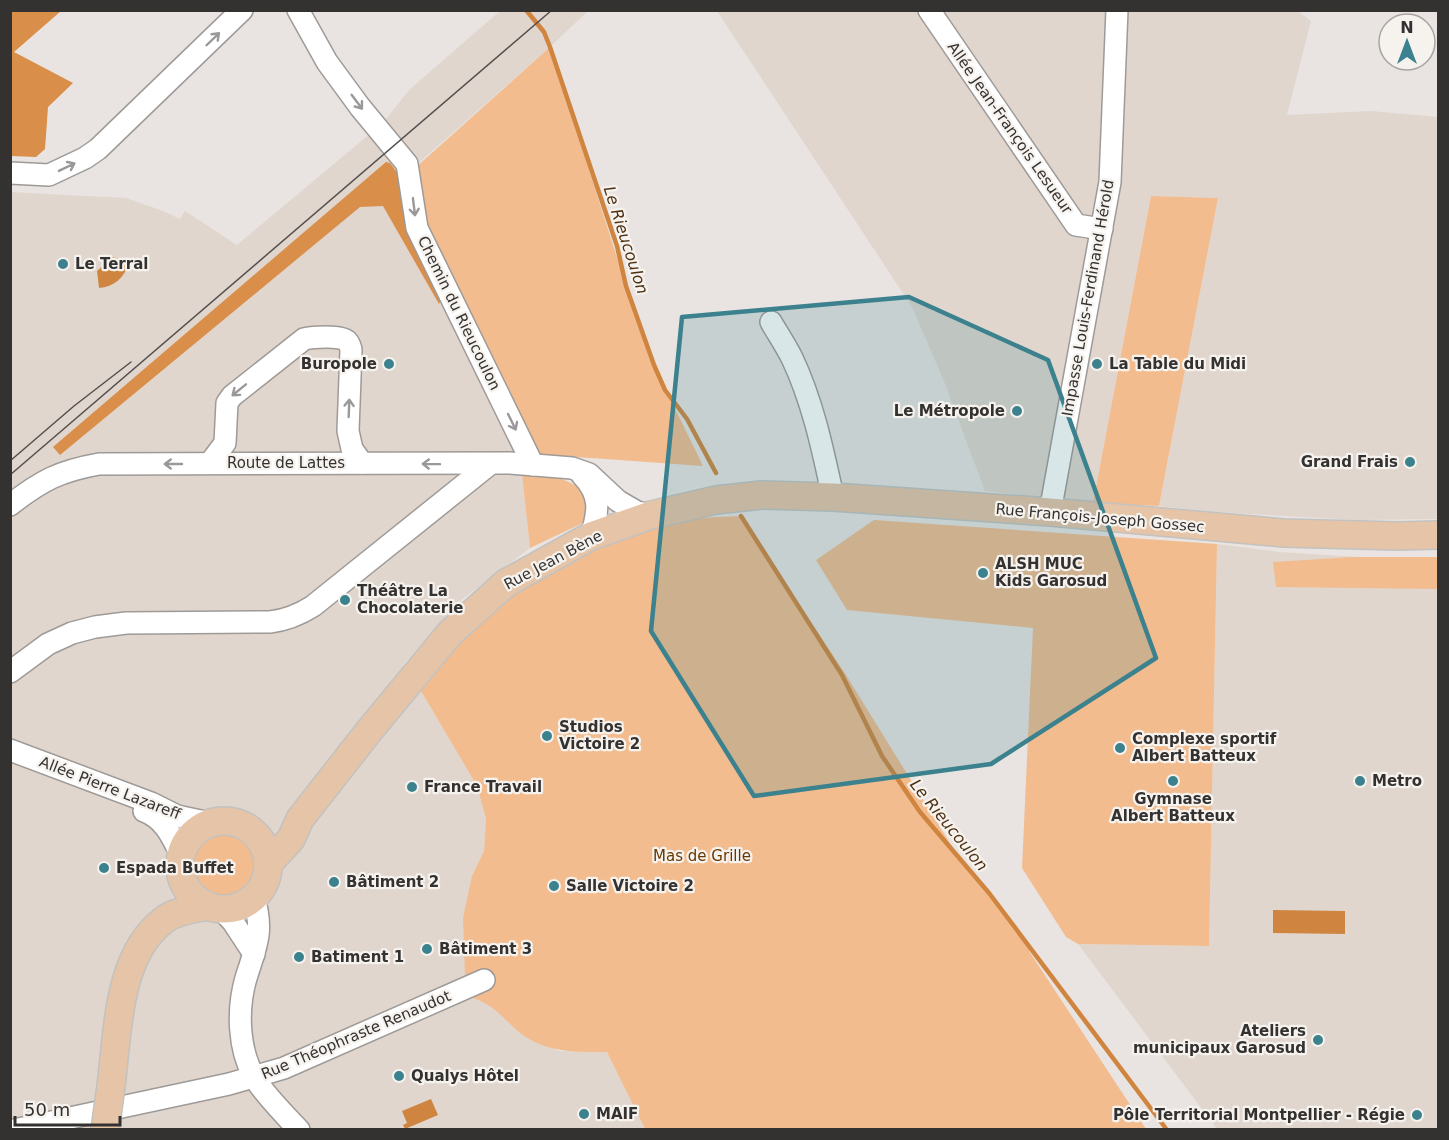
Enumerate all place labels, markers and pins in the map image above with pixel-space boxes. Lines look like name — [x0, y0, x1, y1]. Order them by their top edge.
place label: Le Terral — [75, 255, 148, 273]
marker: Le Terral — [56, 257, 70, 271]
place label: Buropole — [301, 355, 377, 373]
place label: La Table du Midi — [1109, 355, 1246, 373]
marker: Buropole — [382, 357, 396, 371]
marker: La Table du Midi — [1090, 357, 1104, 371]
place label: Le Métropole — [894, 402, 1005, 420]
marker: Le Métropole — [1010, 404, 1024, 418]
place label: Grand Frais — [1301, 453, 1398, 471]
marker: Grand Frais — [1403, 455, 1417, 469]
place label: ALSH MUC Kids Garosud — [995, 555, 1107, 590]
marker: ALSH MUC Kids Garosud — [976, 566, 990, 580]
place label: Théâtre La Chocolaterie — [357, 582, 464, 617]
marker: Théâtre La Chocolaterie — [338, 593, 352, 607]
place label: Studios Victoire 2 — [559, 718, 640, 753]
marker: Studios Victoire 2 — [540, 729, 554, 743]
place label: Complexe sportif Albert Batteux — [1132, 730, 1277, 765]
marker: Complexe sportif Albert Batteux — [1113, 741, 1127, 755]
place label: Metro — [1372, 772, 1422, 790]
marker: Gymnase Albert Batteux — [1166, 774, 1180, 788]
marker: Metro — [1353, 774, 1367, 788]
place label: France Travail — [424, 778, 542, 796]
marker: France Travail — [405, 780, 419, 794]
place label: Gymnase Albert Batteux — [1111, 790, 1235, 825]
place label: Espada Buffet — [116, 859, 234, 877]
marker: Espada Buffet — [97, 861, 111, 875]
place label: Bâtiment 2 — [346, 873, 439, 891]
marker: Bâtiment 2 — [327, 875, 341, 889]
place label: Salle Victoire 2 — [566, 877, 694, 895]
marker: Salle Victoire 2 — [547, 879, 561, 893]
place label: Bâtiment 3 — [439, 940, 532, 958]
marker: Bâtiment 3 — [420, 942, 434, 956]
place label: Batiment 1 — [311, 948, 404, 966]
marker: Batiment 1 — [292, 950, 306, 964]
place label: Ateliers municipaux Garosud — [1133, 1022, 1306, 1057]
marker: Ateliers municipaux Garosud — [1311, 1033, 1325, 1047]
place label: Qualys Hôtel — [411, 1067, 519, 1085]
marker: Qualys Hôtel — [392, 1069, 406, 1083]
place label: MAIF — [596, 1105, 638, 1123]
place label: Pôle Territorial Montpellier - Régie — [1113, 1106, 1405, 1124]
marker: MAIF — [577, 1107, 591, 1121]
marker: Pôle Territorial Montpellier - Régie — [1410, 1108, 1424, 1122]

